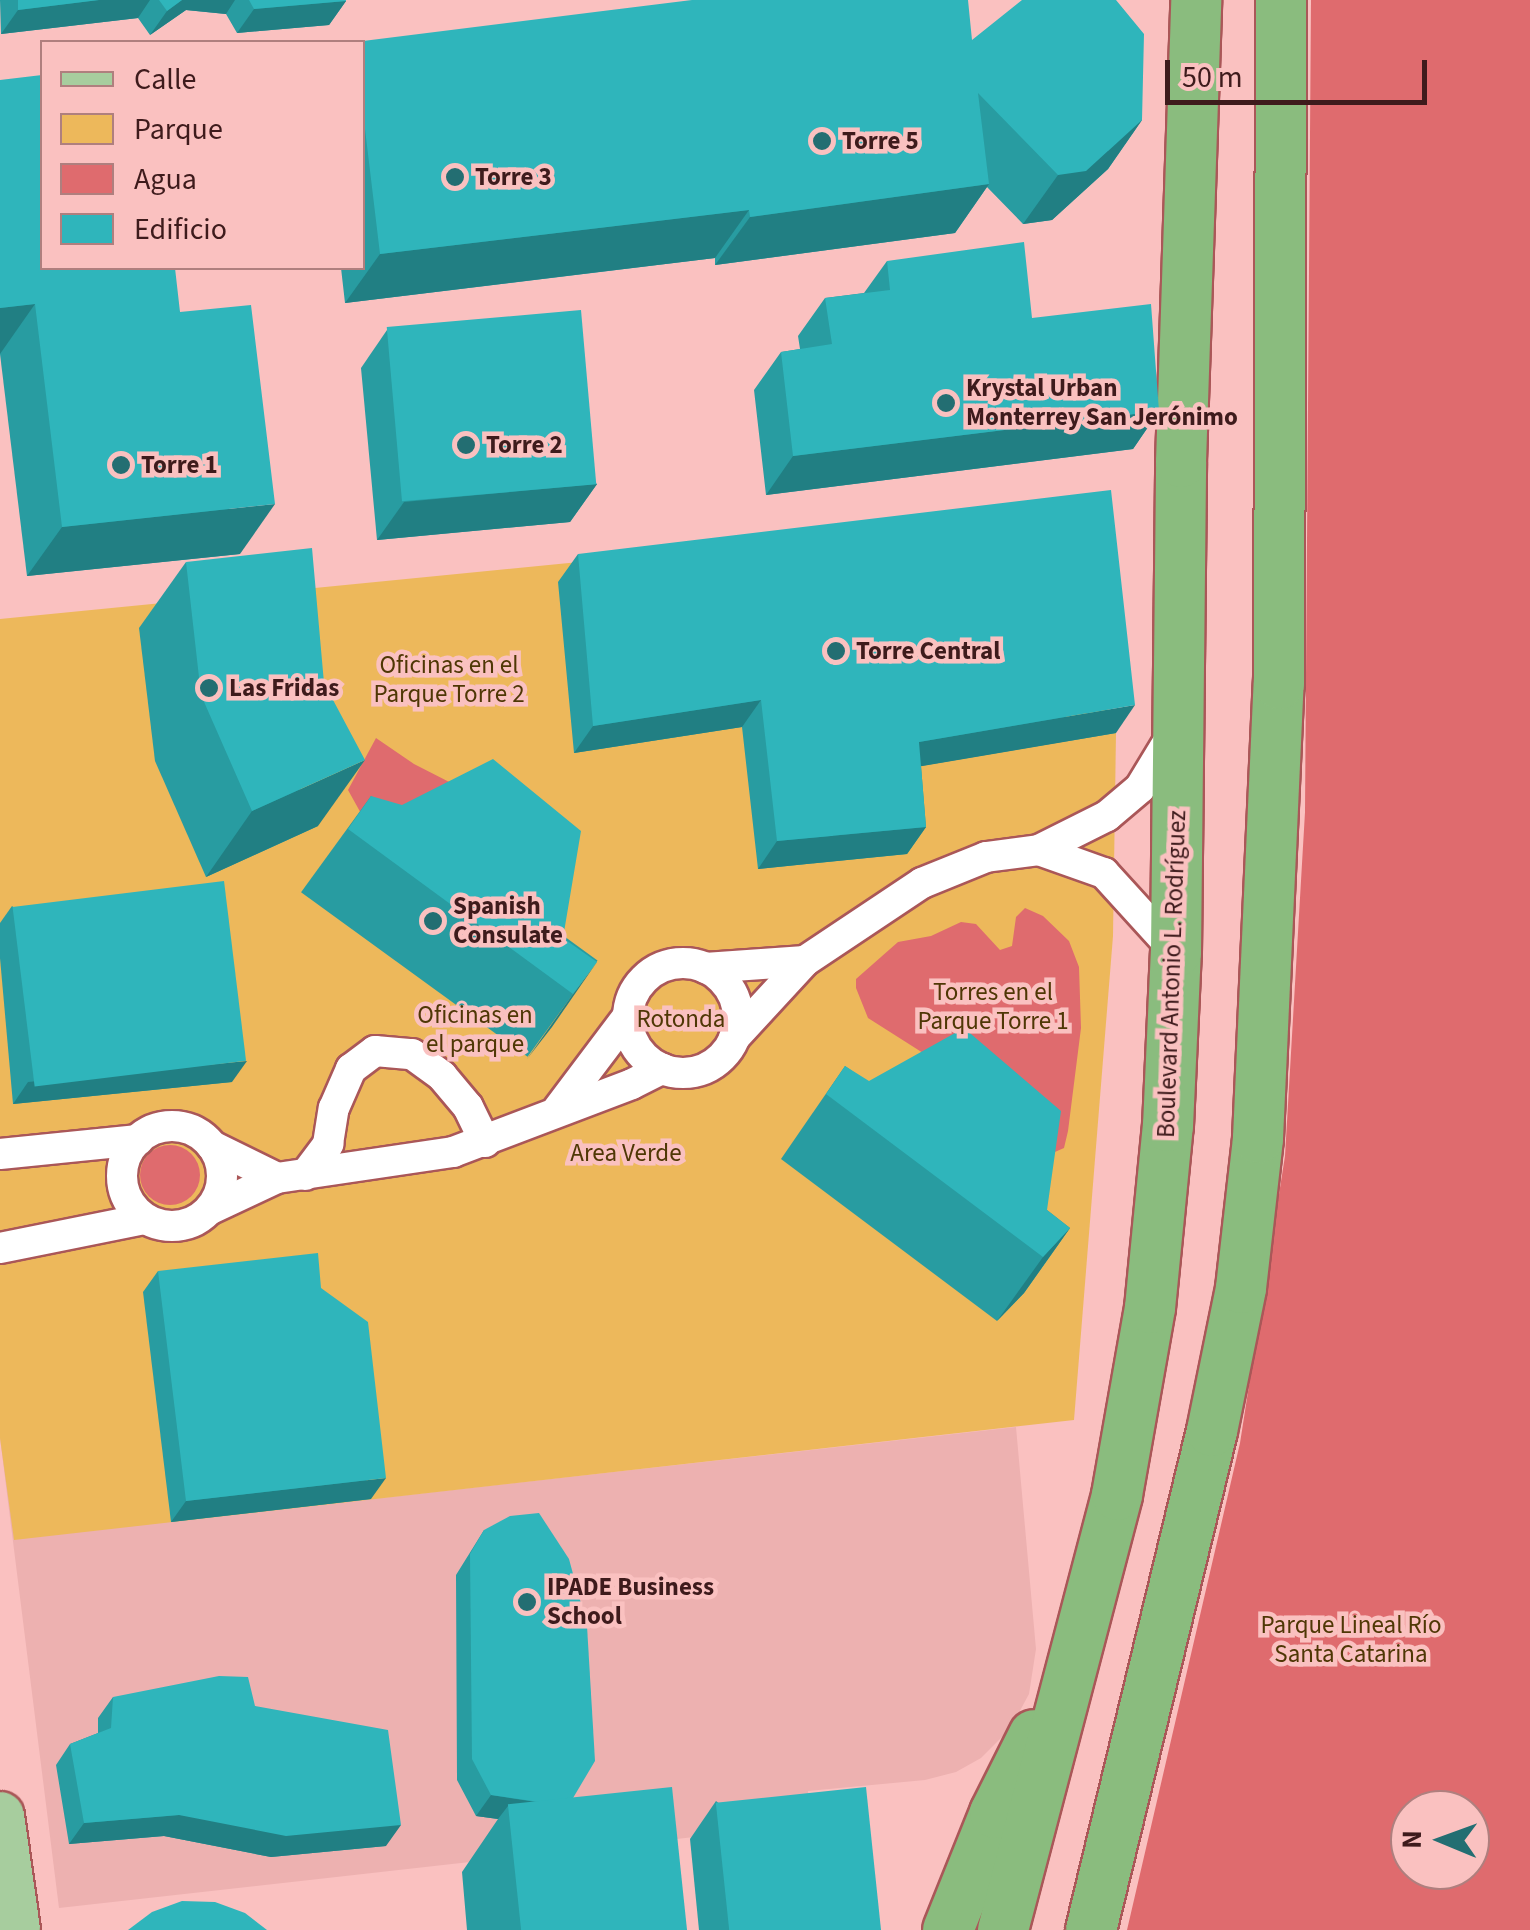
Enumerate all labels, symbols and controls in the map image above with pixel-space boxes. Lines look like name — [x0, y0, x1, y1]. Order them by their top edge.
legend — [40, 40, 365, 270]
scale bar — [1170, 40, 1432, 102]
text: 50 m — [1182, 56, 1243, 99]
text: Calle — [134, 58, 196, 101]
text: Parque — [134, 108, 223, 151]
place label: Torre 5 — [842, 126, 919, 156]
marker: Torre 5 — [811, 130, 833, 152]
text: Agua — [134, 158, 197, 201]
place label: Torre 3 — [475, 162, 552, 192]
marker: Torre 3 — [444, 166, 466, 188]
text: Edificio — [134, 208, 227, 251]
place label: Krystal Urban Monterrey San Jerónimo — [966, 374, 1238, 433]
marker: Krystal Urban Monterrey San Jerónimo — [935, 392, 957, 414]
place label: Torre 2 — [486, 430, 563, 460]
marker: Torre 2 — [455, 434, 477, 456]
place label: Torre 1 — [141, 450, 218, 480]
marker: Torre 1 — [110, 454, 132, 476]
place label: Torre Central — [856, 636, 1000, 666]
marker: Torre Central — [825, 640, 847, 662]
park label: Oficinas en el Parque Torre 2 — [373, 651, 525, 710]
place label: Las Fridas — [229, 673, 339, 703]
marker: Las Fridas — [198, 677, 220, 699]
street label: Boulevard Antonio L. Rodríguez — [1151, 810, 1193, 1138]
place label: Spanish Consulate — [453, 892, 563, 951]
marker: Spanish Consulate — [422, 910, 444, 932]
park label: Torres en el Parque Torre 1 — [917, 978, 1069, 1037]
park label: Oficinas en el parque — [417, 1001, 533, 1060]
park label: Rotonda — [637, 1004, 725, 1034]
park label: Area Verde — [570, 1138, 682, 1168]
place label: IPADE Business School — [547, 1573, 714, 1632]
marker: IPADE Business School — [516, 1591, 538, 1613]
park label: Parque Lineal Río Santa Catarina — [1261, 1611, 1441, 1670]
north arrow — [1390, 1790, 1490, 1890]
text: N — [1392, 1830, 1432, 1849]

